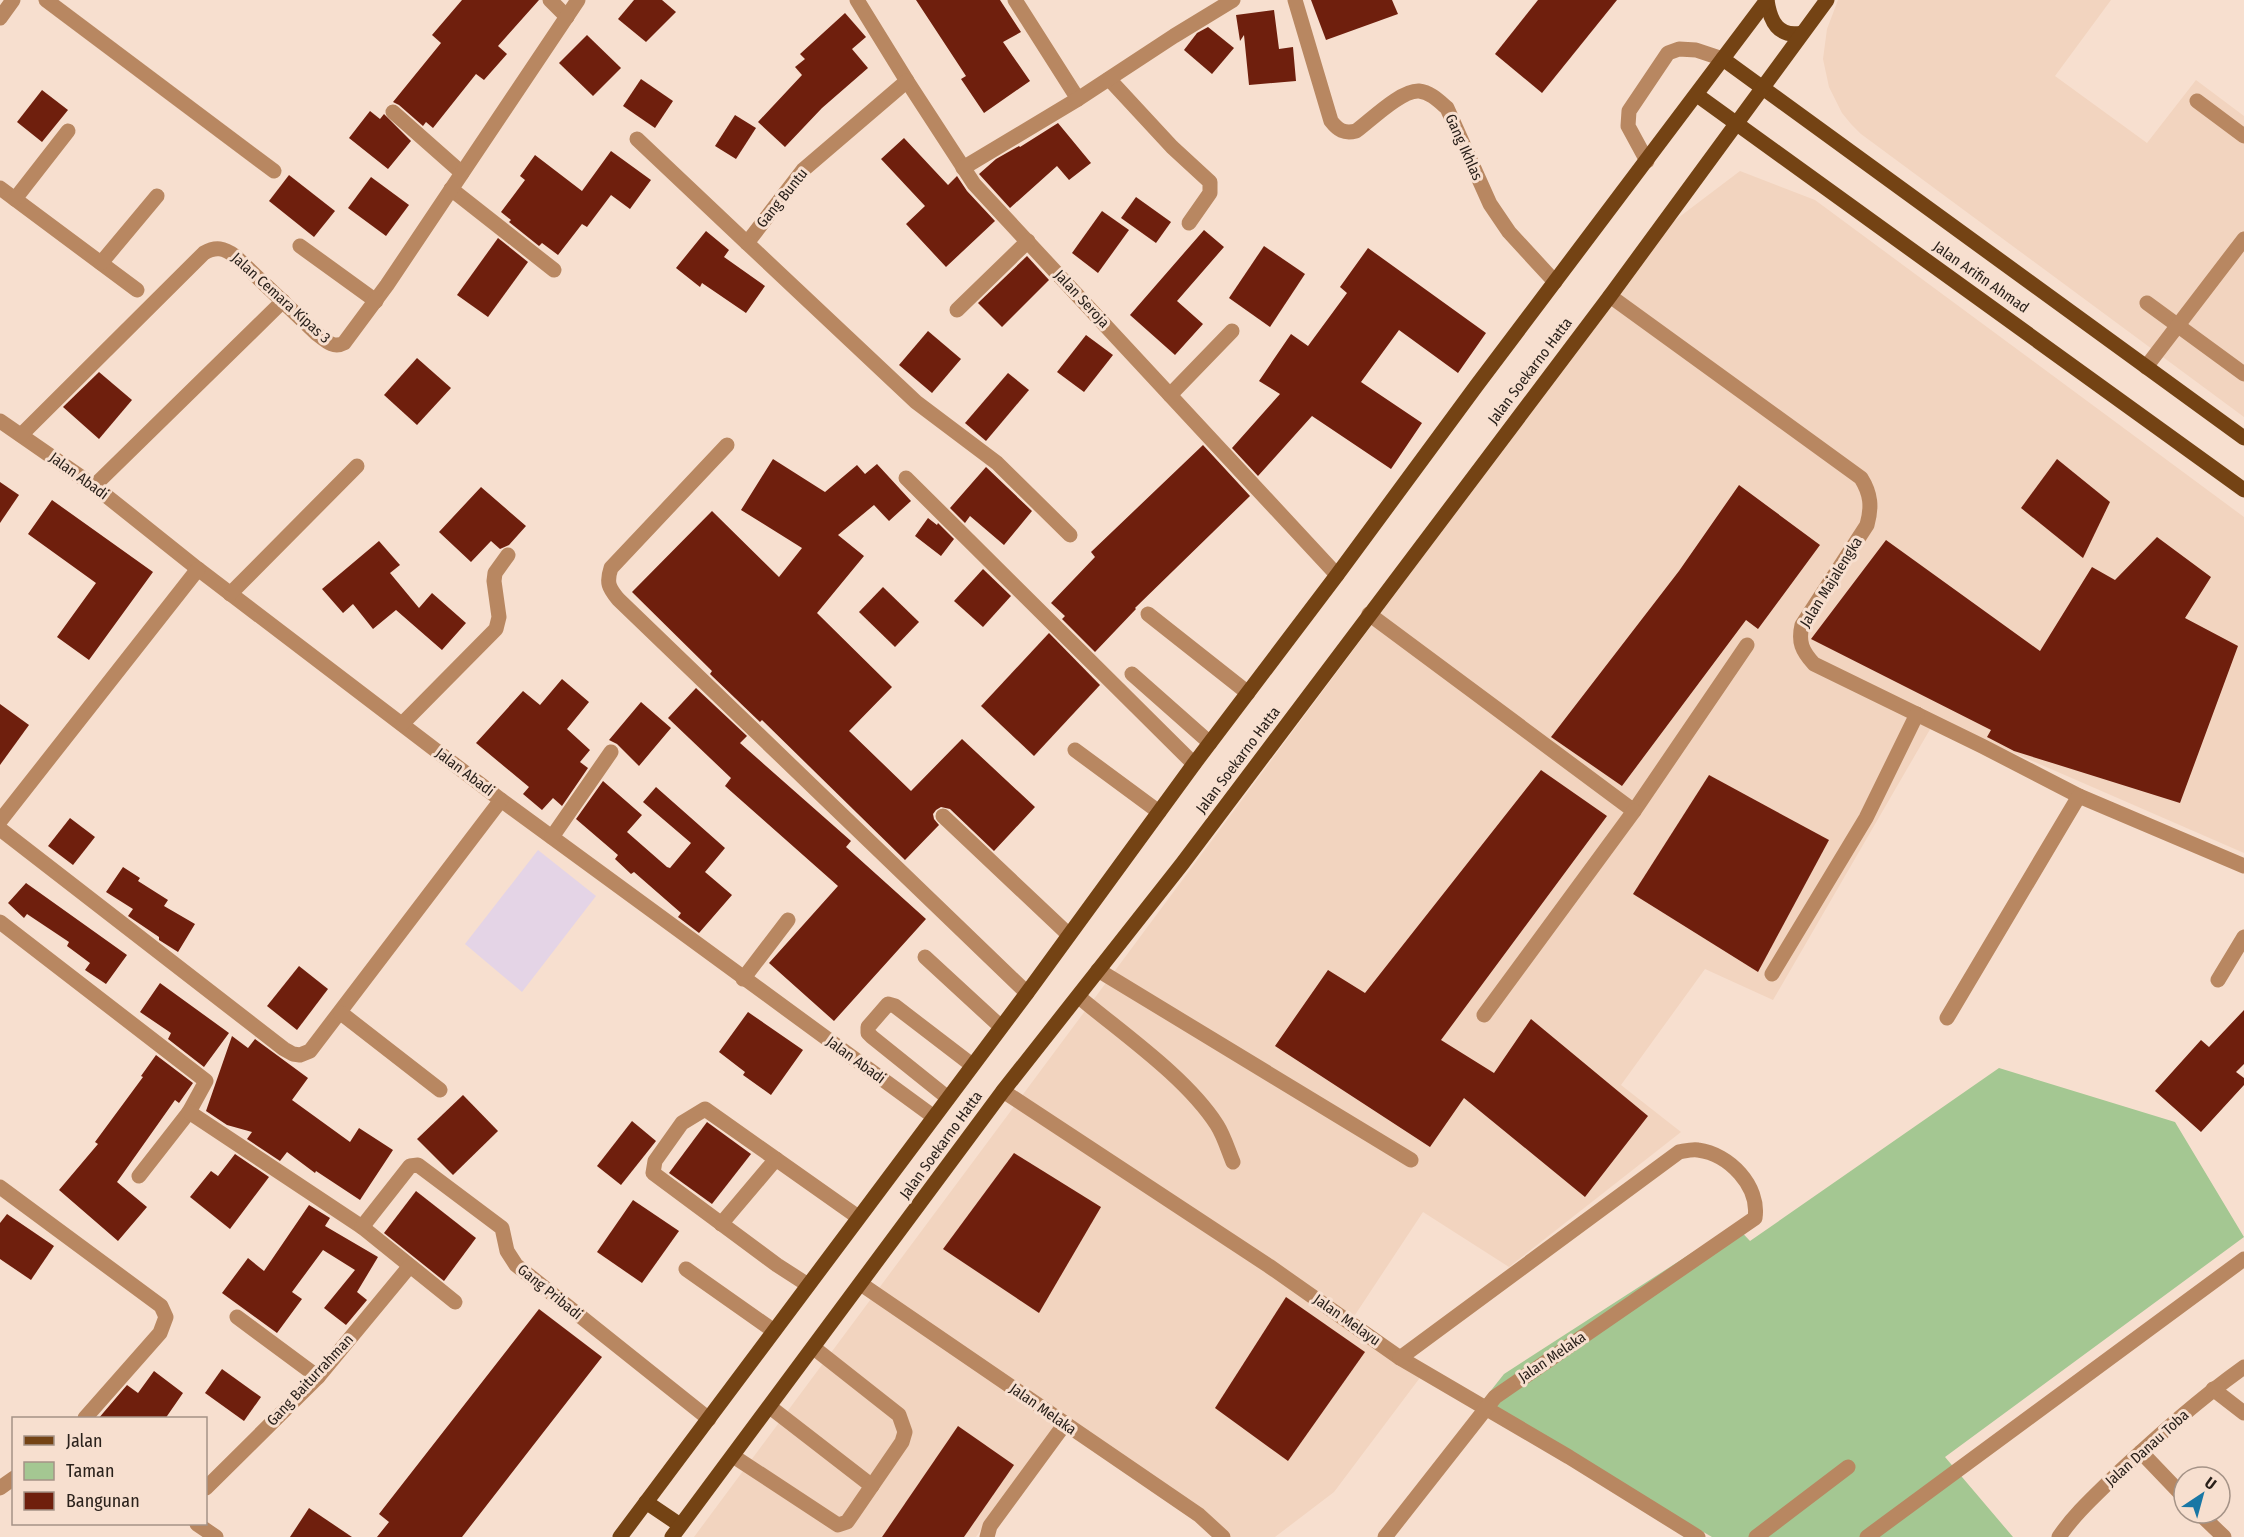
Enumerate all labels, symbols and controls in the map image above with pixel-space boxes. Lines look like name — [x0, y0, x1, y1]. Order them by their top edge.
street label: Gang Ikhlas — [1441, 111, 1487, 183]
street label: Gang Buntu — [753, 165, 811, 231]
street label: Jalan Arifin Ahmad — [1930, 237, 2032, 317]
street label: Jalan Cemara Kipas 3 — [228, 249, 334, 347]
street label: Jalan Seroja — [1051, 266, 1113, 332]
street label: Jalan Soekarno Hatta — [1484, 314, 1576, 428]
street label: Jalan Abadi — [46, 448, 112, 504]
street label: Jalan Majalengka — [1796, 533, 1866, 631]
street label: Jalan Soekarno Hatta — [1192, 703, 1284, 817]
street label: Jalan Abadi — [432, 744, 498, 800]
street label: Jalan Abadi — [823, 1032, 889, 1088]
street label: Jalan Soekarno Hatta — [896, 1088, 986, 1202]
street label: Gang Pribadi — [514, 1260, 586, 1324]
street label: Jalan Melayu — [1310, 1290, 1384, 1350]
street label: Jalan Melaka — [1515, 1328, 1589, 1386]
street label: Gang Baiturrahman — [263, 1331, 357, 1429]
street label: Jalan Melaka — [1006, 1379, 1080, 1439]
street label: Jalan Danau Toba — [2102, 1406, 2192, 1490]
legend — [12, 1417, 207, 1525]
text: Jalan — [66, 1430, 103, 1452]
text: Taman — [66, 1460, 114, 1482]
north arrow — [2172, 1465, 2232, 1525]
text: U — [2201, 1473, 2220, 1494]
text: Bangunan — [66, 1490, 140, 1512]

